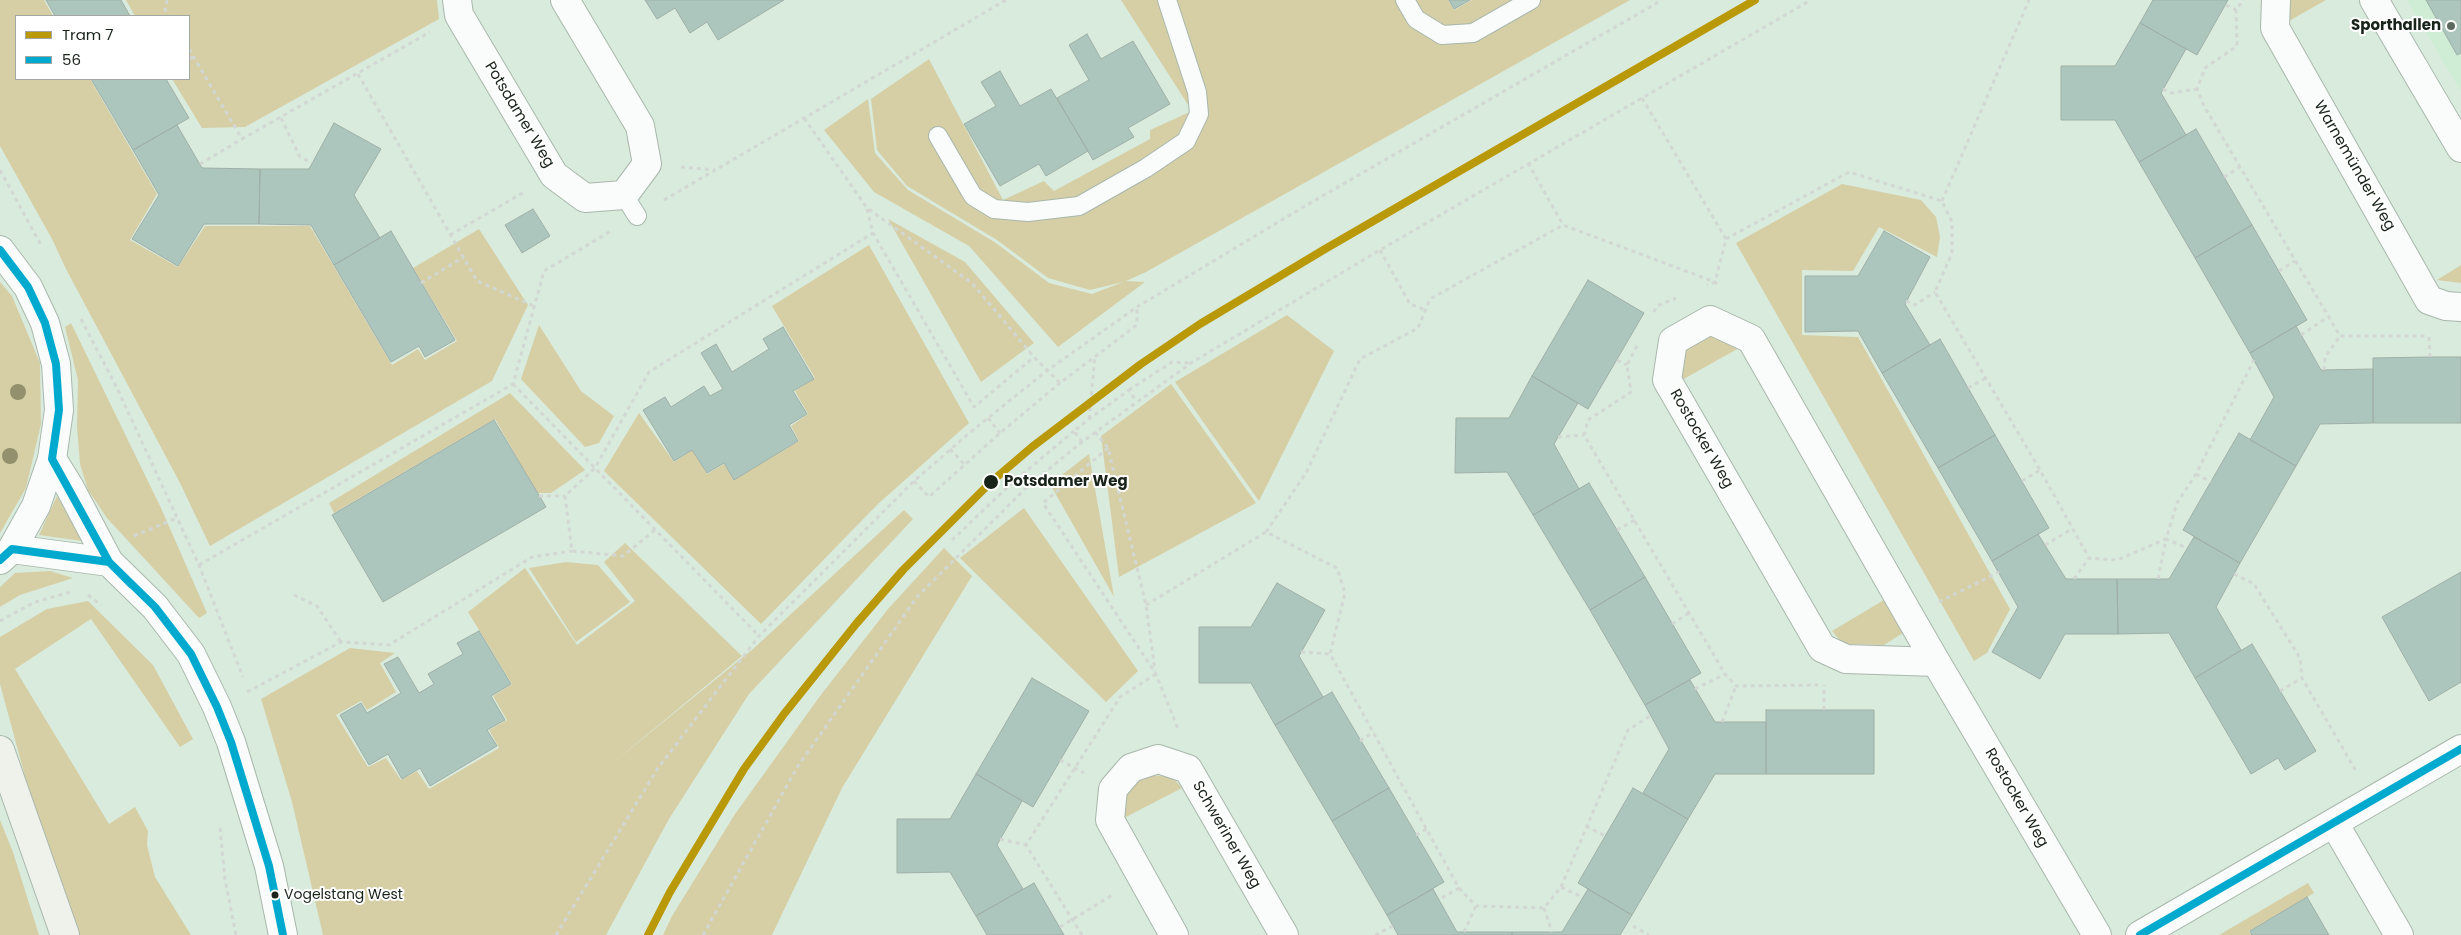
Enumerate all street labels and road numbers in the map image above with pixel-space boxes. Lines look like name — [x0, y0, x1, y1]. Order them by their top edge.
street label: Potsdamer Weg — [480, 59, 558, 171]
street label: Warnemünder Weg — [2309, 98, 2399, 234]
street label: Rostocker Weg — [1665, 386, 1737, 492]
street label: Rostocker Weg — [1980, 745, 2052, 851]
street label: Schweriner Weg — [1188, 778, 1264, 892]

